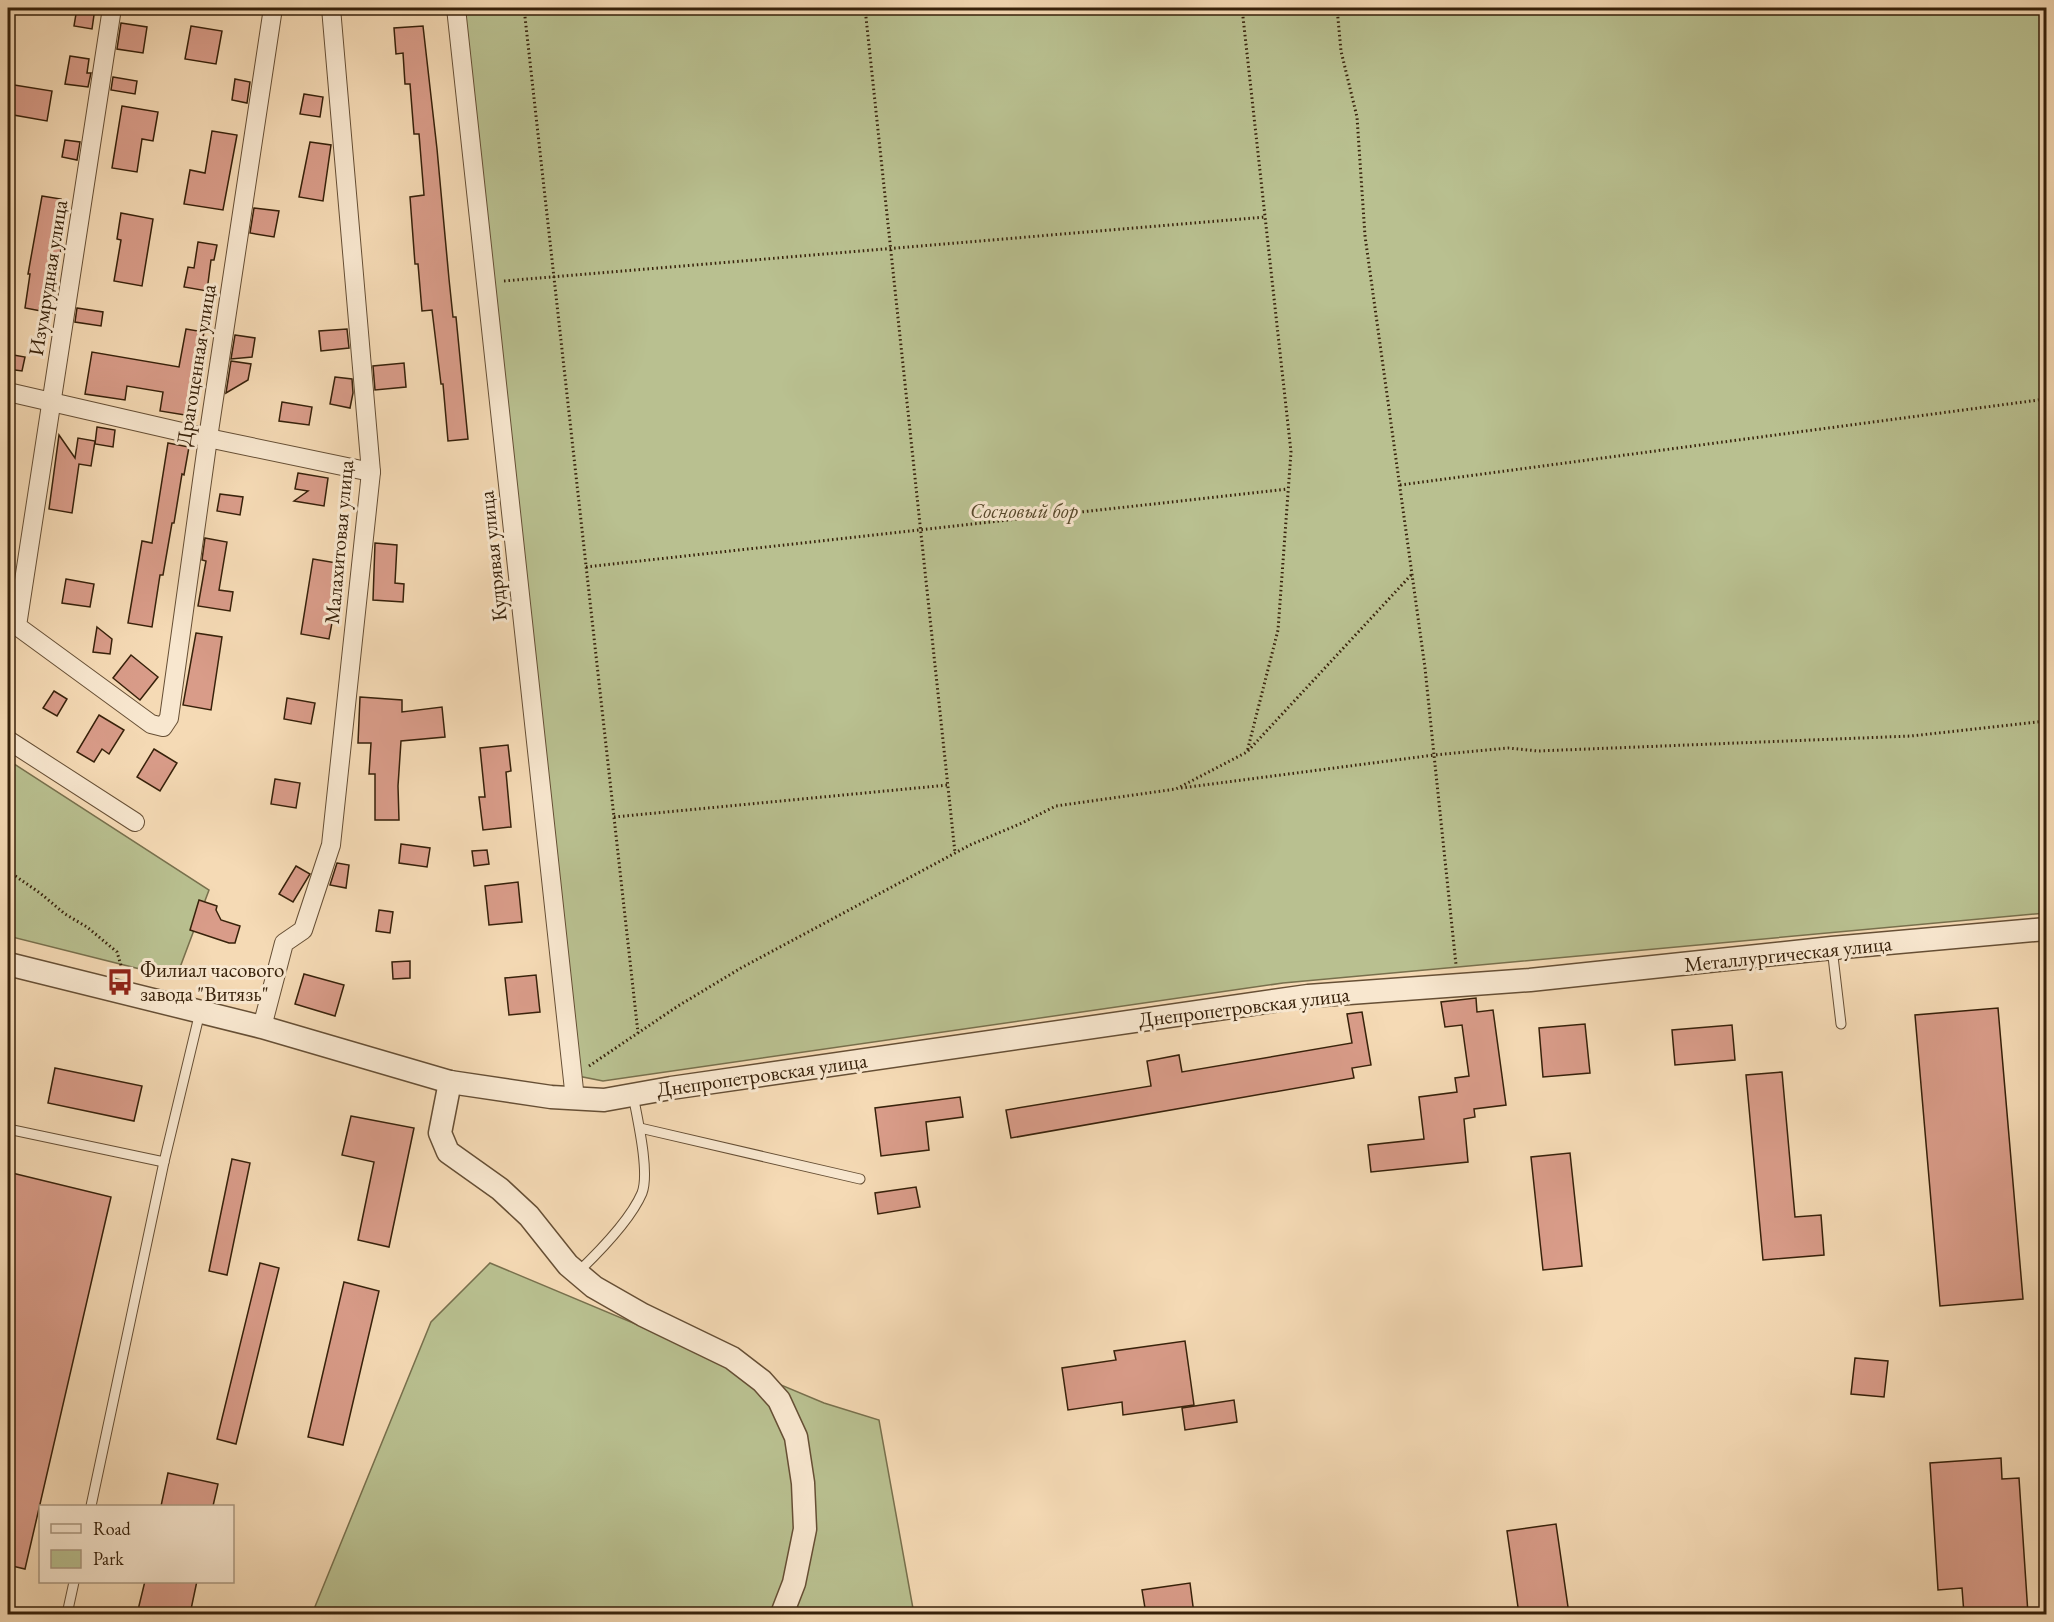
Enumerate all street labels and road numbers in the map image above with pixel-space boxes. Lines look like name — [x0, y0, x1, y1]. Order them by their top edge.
street label: Изумрудная улица — [22, 197, 73, 358]
street label: Драгоценная улица — [169, 282, 222, 448]
street label: Малахитовая улица — [318, 458, 359, 625]
street label: Кудрявая улица — [472, 489, 513, 623]
street label: Металлургическая улица — [1683, 929, 1894, 978]
street label: Днепропетровская улица — [1137, 980, 1352, 1033]
street label: Днепропетровская улица — [655, 1046, 870, 1103]

